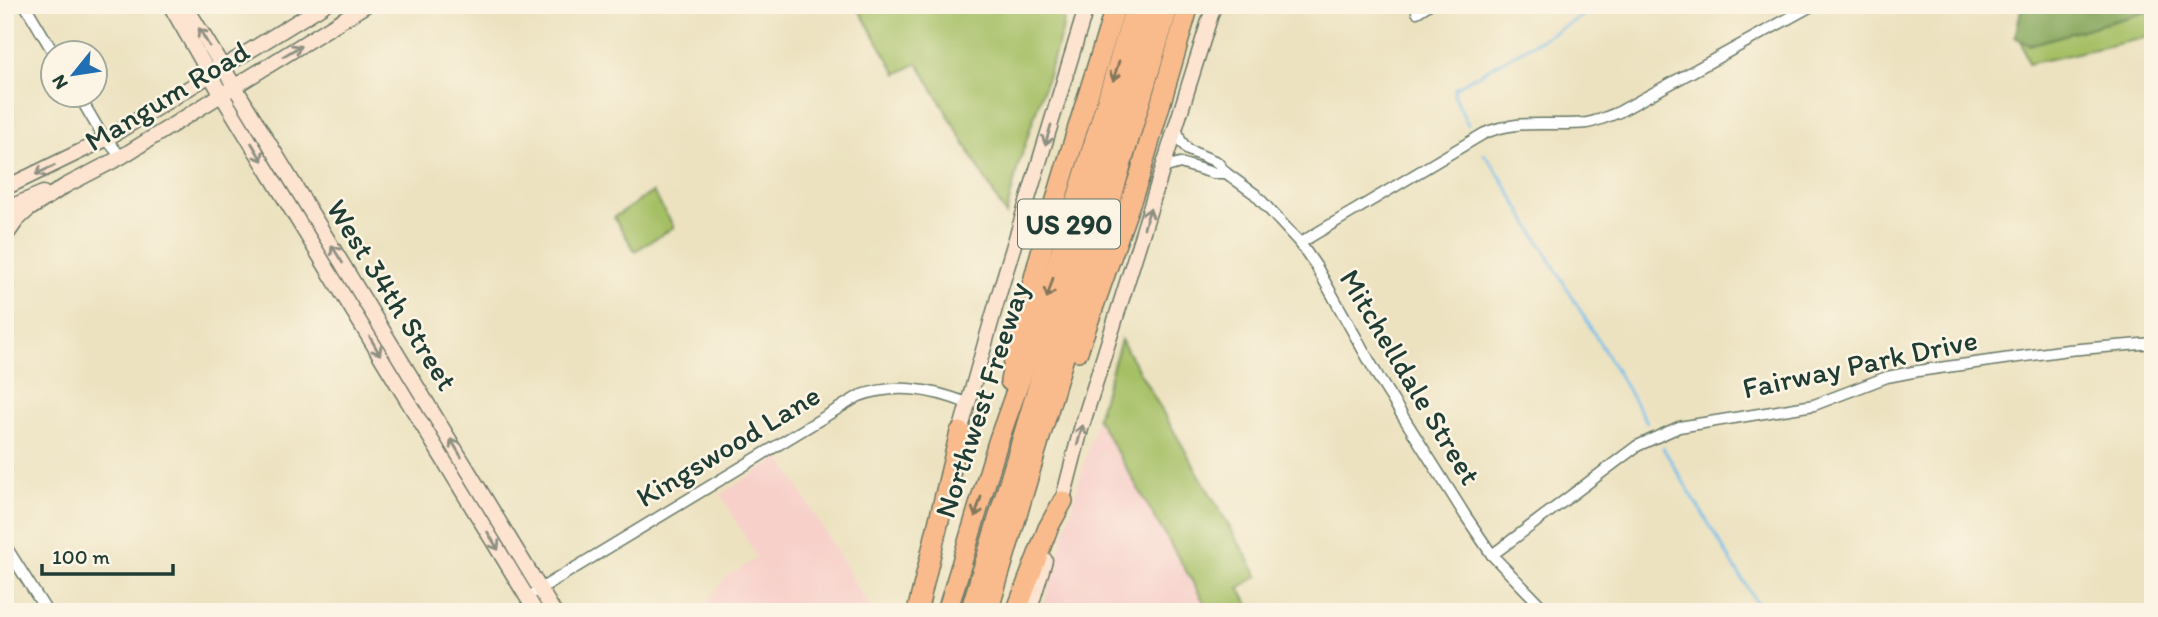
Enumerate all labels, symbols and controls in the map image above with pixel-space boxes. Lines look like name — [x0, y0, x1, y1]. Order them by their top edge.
one-way arrow — [197, 27, 211, 47]
street label: Mangum Road — [78, 32, 256, 159]
north arrow — [38, 38, 108, 108]
one-way arrow — [281, 44, 301, 58]
one-way arrow — [1108, 59, 1121, 81]
text: N — [47, 71, 73, 94]
one-way arrow — [1040, 124, 1053, 146]
one-way arrow — [250, 141, 264, 161]
one-way arrow — [35, 164, 56, 177]
street label: West 34th Street — [319, 192, 466, 397]
road number: US 290 — [1018, 200, 1120, 248]
one-way arrow — [1142, 207, 1155, 229]
one-way arrow — [329, 245, 343, 265]
street label: Mitchelldale Street — [1332, 262, 1489, 491]
street label: Northwest Freeway — [926, 277, 1037, 523]
one-way arrow — [1043, 277, 1056, 299]
street label: Fairway Park Drive — [1739, 321, 1981, 406]
one-way arrow — [368, 336, 382, 356]
street label: Kingswood Lane — [629, 376, 827, 515]
one-way arrow — [1074, 424, 1087, 446]
one-way arrow — [448, 439, 462, 459]
one-way arrow — [971, 496, 984, 518]
one-way arrow — [486, 530, 500, 550]
scale bar — [42, 533, 173, 577]
text: 100 m — [52, 544, 110, 569]

